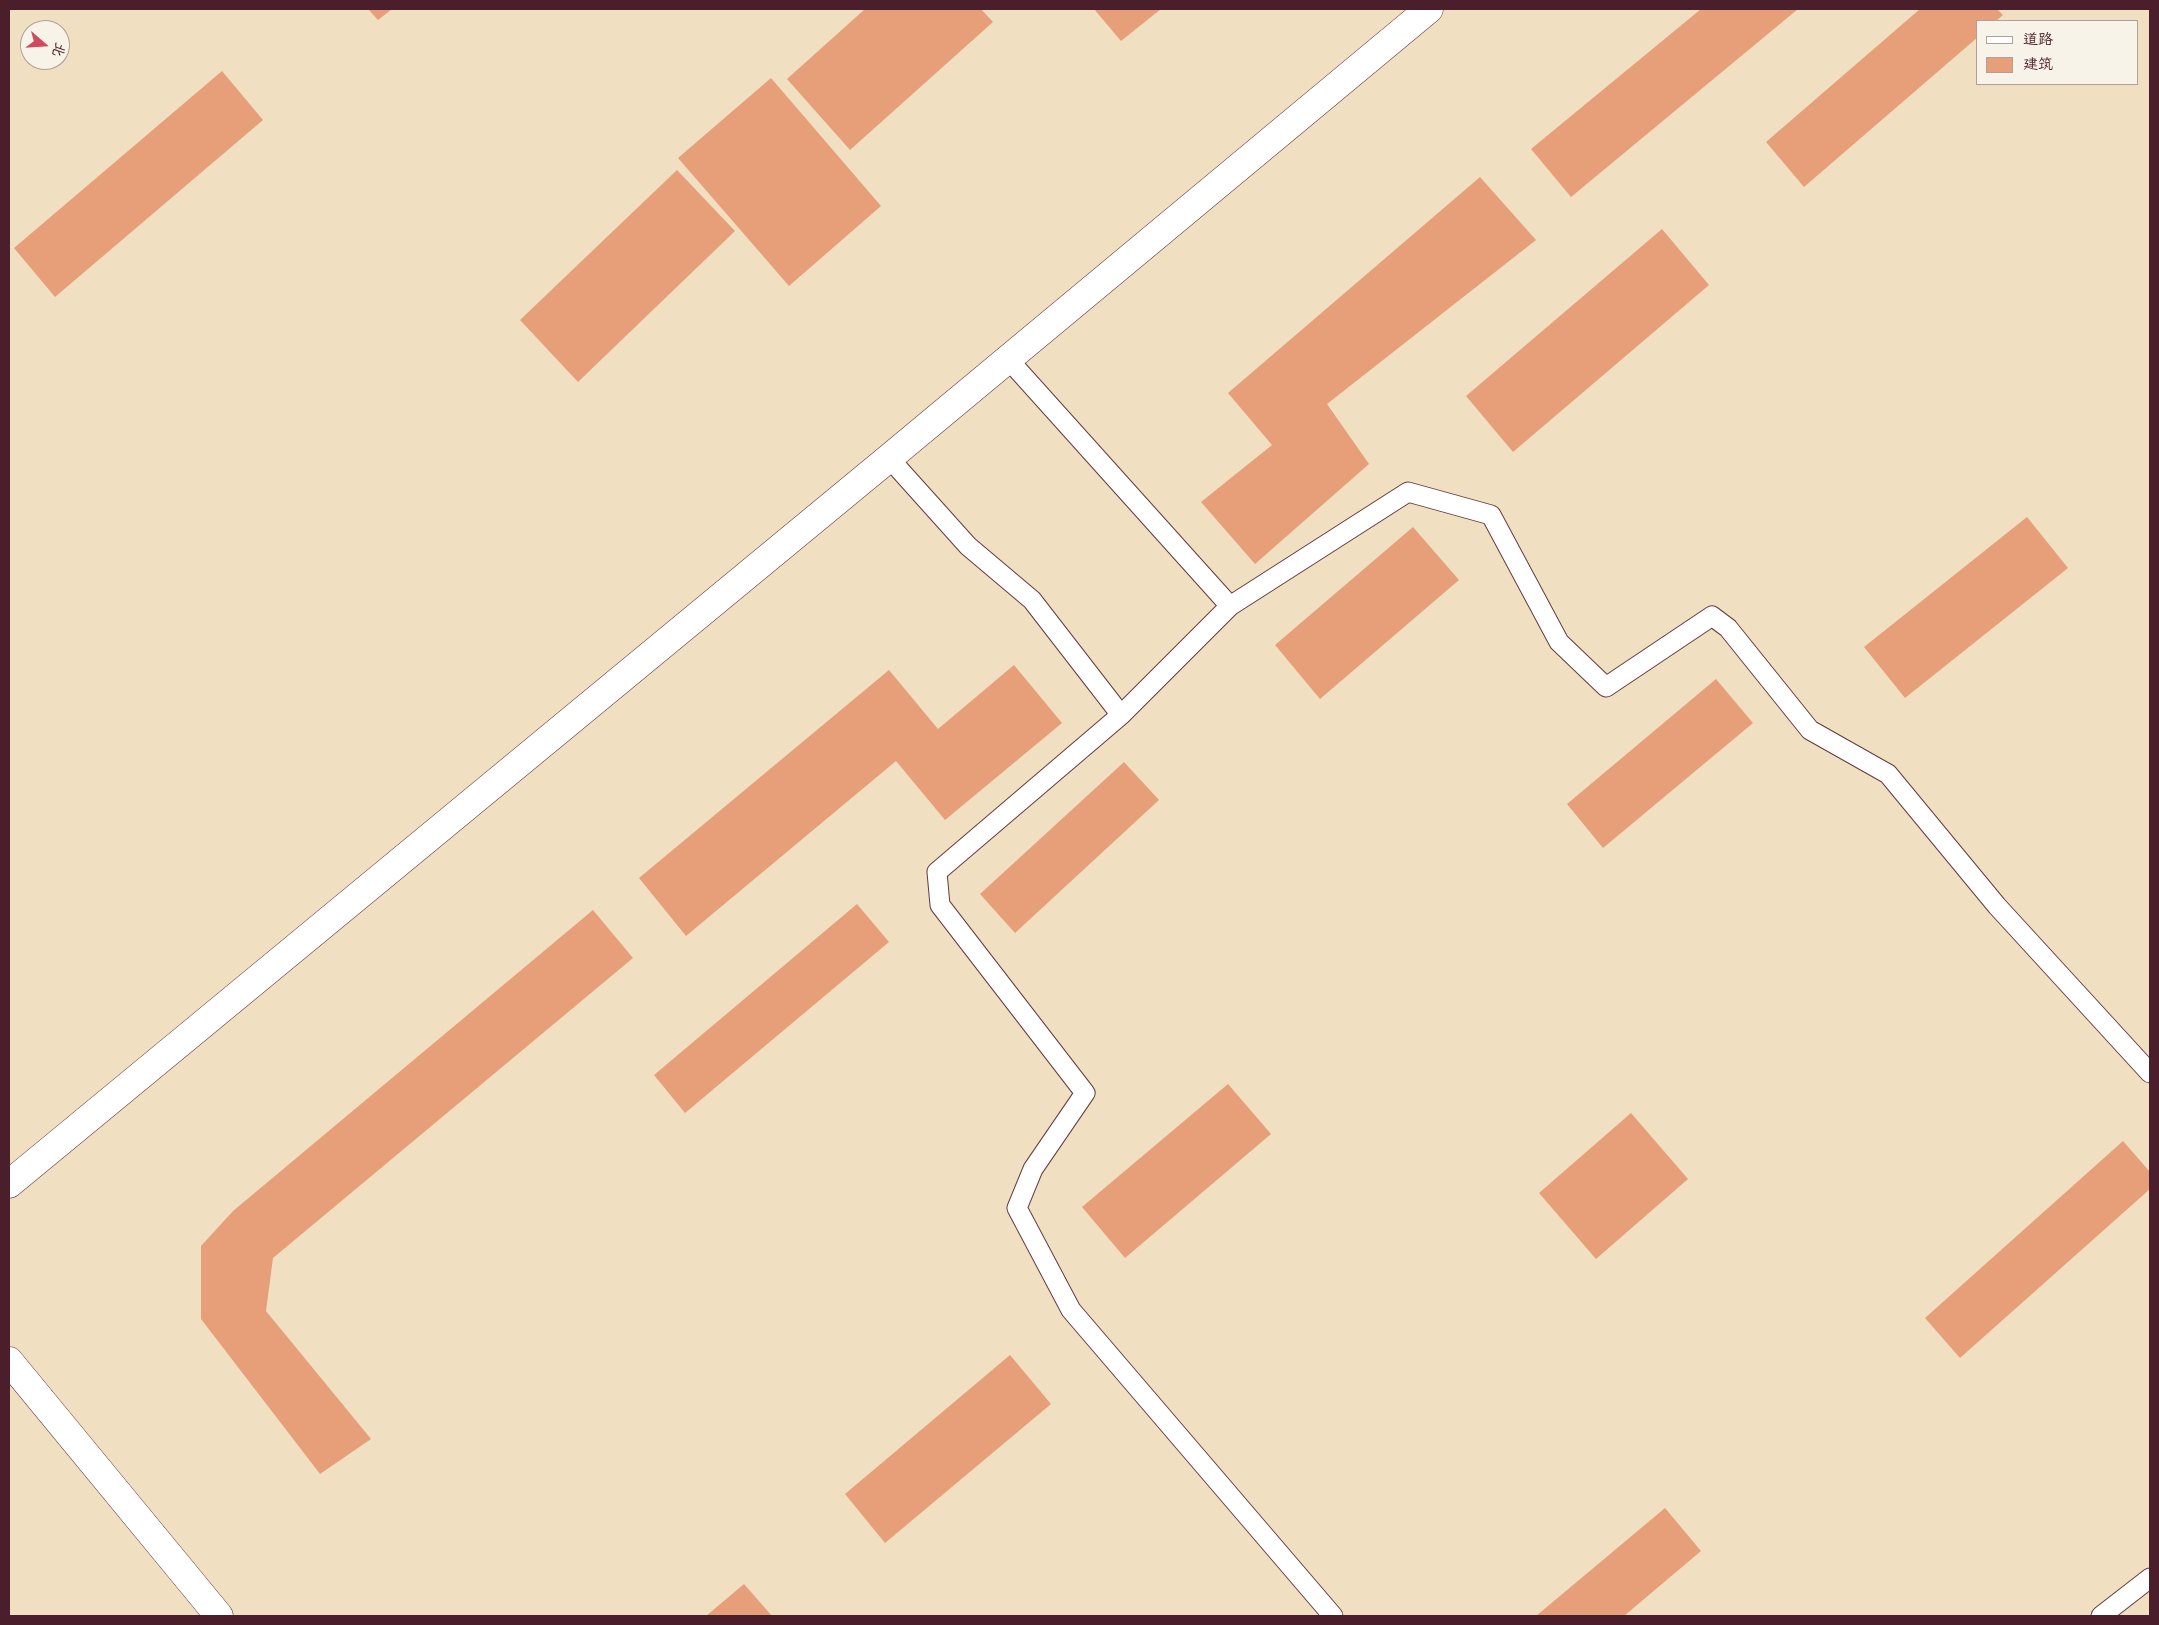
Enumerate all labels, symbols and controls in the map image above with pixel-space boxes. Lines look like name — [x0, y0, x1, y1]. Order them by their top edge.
north arrow — [20, 20, 70, 70]
legend — [1976, 20, 2139, 85]
text: 道路 — [2023, 29, 2053, 50]
text: 北 — [47, 40, 70, 59]
text: 建筑 — [2023, 54, 2053, 75]

